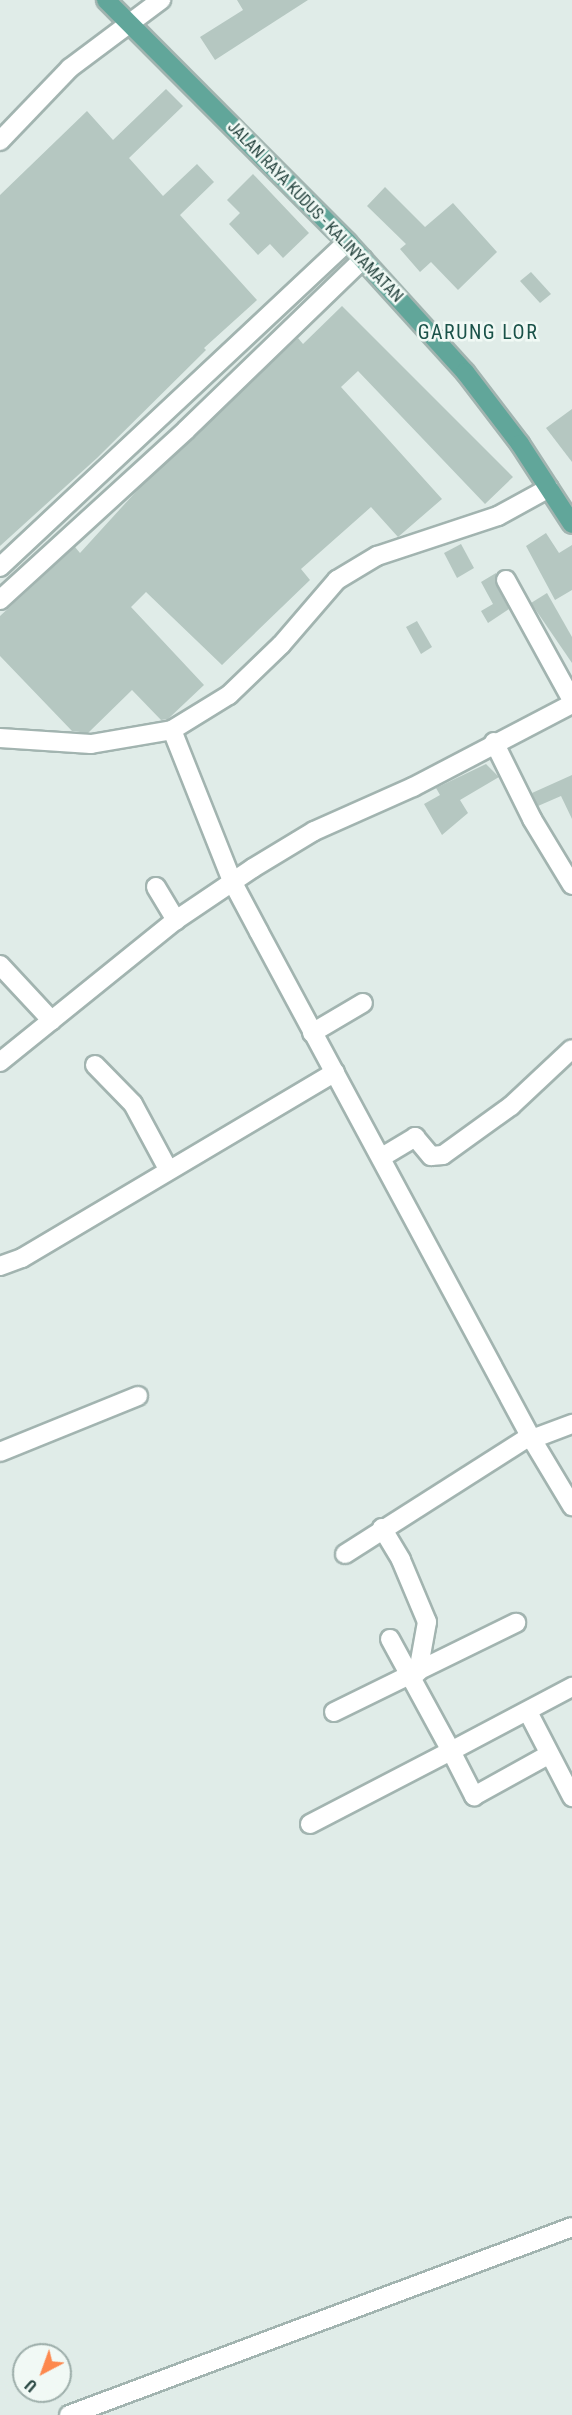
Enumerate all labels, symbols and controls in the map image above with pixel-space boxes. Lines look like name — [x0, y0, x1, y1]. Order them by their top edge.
street label: JALAN RAYA KUDUS - KALINYAMATAN — [223, 118, 407, 306]
district label: GARUNG LOR — [418, 320, 538, 344]
north arrow — [12, 2343, 72, 2403]
text: U — [21, 2375, 41, 2396]

